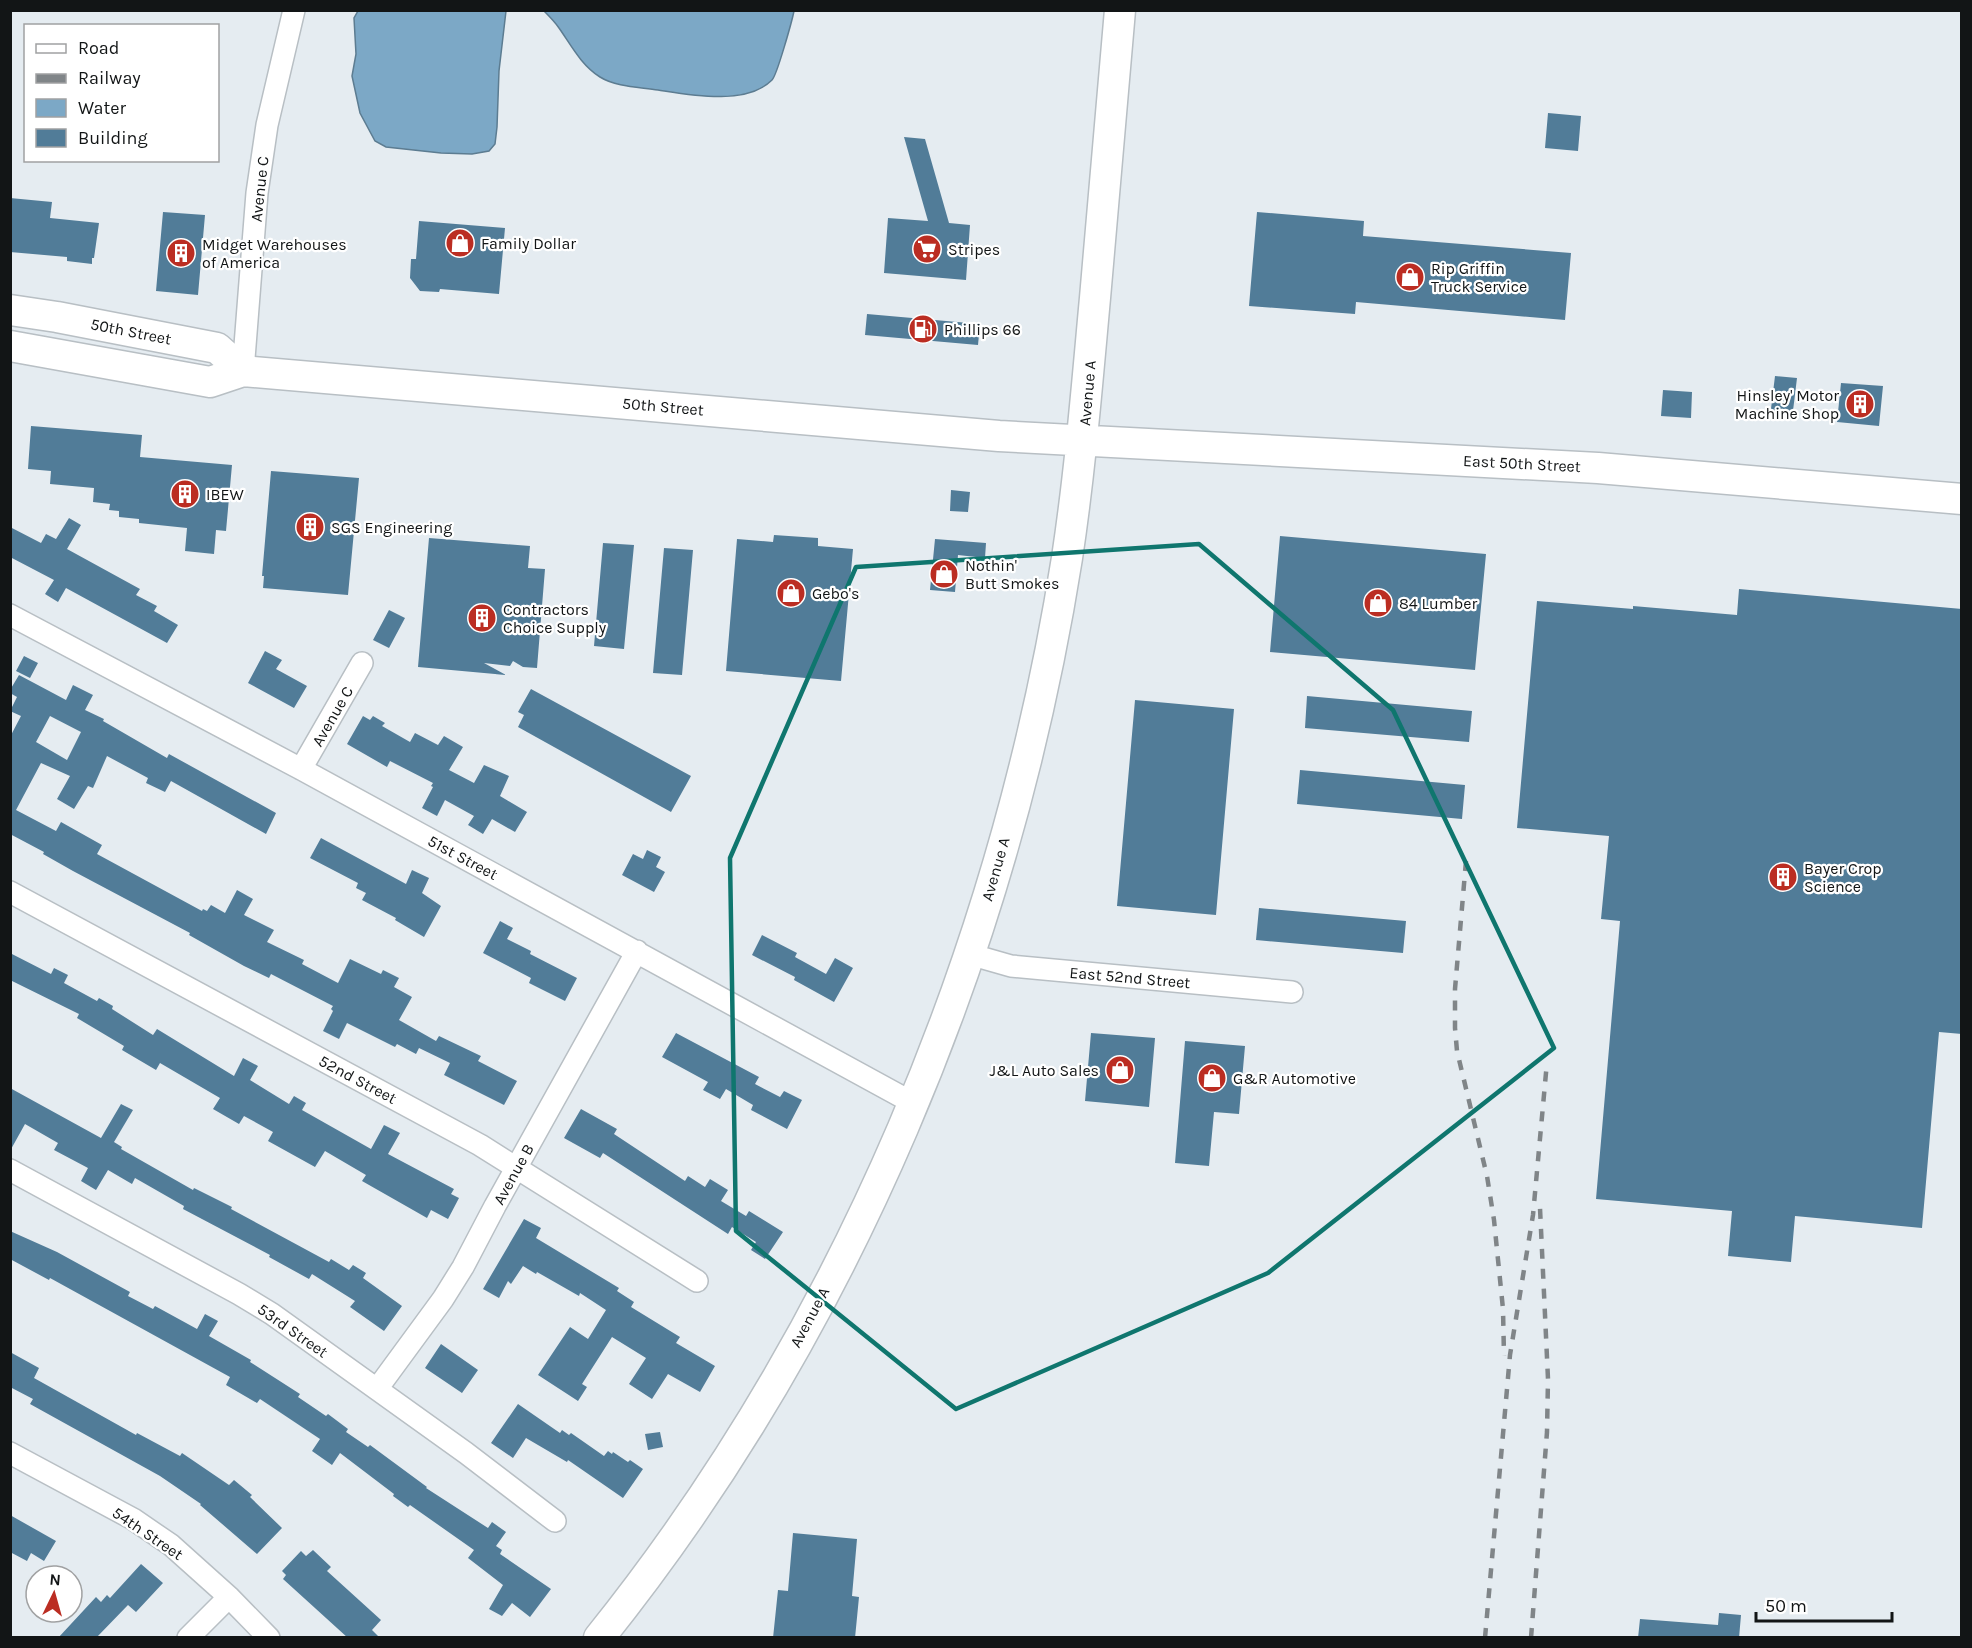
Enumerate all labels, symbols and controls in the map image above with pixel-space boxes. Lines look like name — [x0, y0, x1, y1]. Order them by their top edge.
legend — [24, 24, 219, 162]
text: Road — [78, 37, 119, 59]
text: Railway — [78, 67, 141, 89]
text: Water — [78, 97, 126, 119]
text: Building — [78, 127, 148, 149]
street label: Avenue C — [247, 155, 272, 223]
shop icon: Family Dollar — [444, 227, 476, 259]
supermarket icon: Stripes — [911, 233, 943, 265]
place label: Family Dollar — [481, 234, 576, 253]
place label: Midget Warehouses of America — [202, 235, 347, 272]
building icon: Midget Warehouses of America — [165, 237, 197, 269]
place label: Stripes — [948, 240, 1000, 259]
place label: Rip Griffin Truck Service — [1431, 259, 1527, 296]
shop icon: Rip Griffin Truck Service — [1394, 261, 1426, 293]
fuel station icon: Phillips 66 — [907, 313, 939, 345]
street label: 50th Street — [89, 314, 173, 349]
place label: Phillips 66 — [944, 320, 1021, 339]
street label: Avenue A — [1075, 360, 1100, 427]
place label: Hinsley' Motor Machine Shop — [1735, 386, 1839, 423]
building icon: Hinsley' Motor Machine Shop — [1844, 388, 1876, 420]
street label: 50th Street — [621, 393, 705, 420]
street label: East 50th Street — [1463, 451, 1581, 476]
building icon: IBEW — [169, 478, 201, 510]
place label: IBEW — [206, 485, 244, 504]
building icon: SGS Engineering — [294, 511, 326, 543]
place label: SGS Engineering — [331, 518, 452, 537]
place label: Nothin' Butt Smokes — [965, 556, 1060, 593]
shop icon: Nothin' Butt Smokes — [928, 558, 960, 590]
shop icon: Gebo's — [775, 577, 807, 609]
place label: Gebo's — [812, 584, 859, 603]
shop icon: 84 Lumber — [1362, 587, 1394, 619]
place label: 84 Lumber — [1399, 594, 1477, 613]
place label: Contractors Choice Supply — [503, 600, 607, 637]
building icon: Contractors Choice Supply — [466, 602, 498, 634]
street label: Avenue C — [308, 683, 357, 750]
street label: 51st Street — [425, 831, 501, 884]
street label: Avenue A — [977, 835, 1014, 903]
place label: Bayer Crop Science — [1804, 859, 1882, 896]
building icon: Bayer Crop Science — [1767, 861, 1799, 893]
street label: East 52nd Street — [1069, 963, 1191, 992]
street label: 52nd Street — [316, 1051, 400, 1108]
shop icon: J&L Auto Sales — [1104, 1054, 1136, 1086]
place label: J&L Auto Sales — [990, 1061, 1099, 1080]
shop icon: G&R Automotive — [1196, 1062, 1228, 1094]
place label: G&R Automotive — [1233, 1069, 1356, 1088]
street label: Avenue B — [489, 1141, 538, 1208]
street label: Avenue A — [786, 1284, 833, 1351]
street label: 53rd Street — [254, 1299, 332, 1362]
street label: 54th Street — [109, 1503, 187, 1564]
north arrow — [24, 1564, 84, 1624]
text: N — [49, 1570, 62, 1590]
scale bar — [1756, 1585, 1892, 1623]
text: 50 m — [1765, 1595, 1807, 1617]

